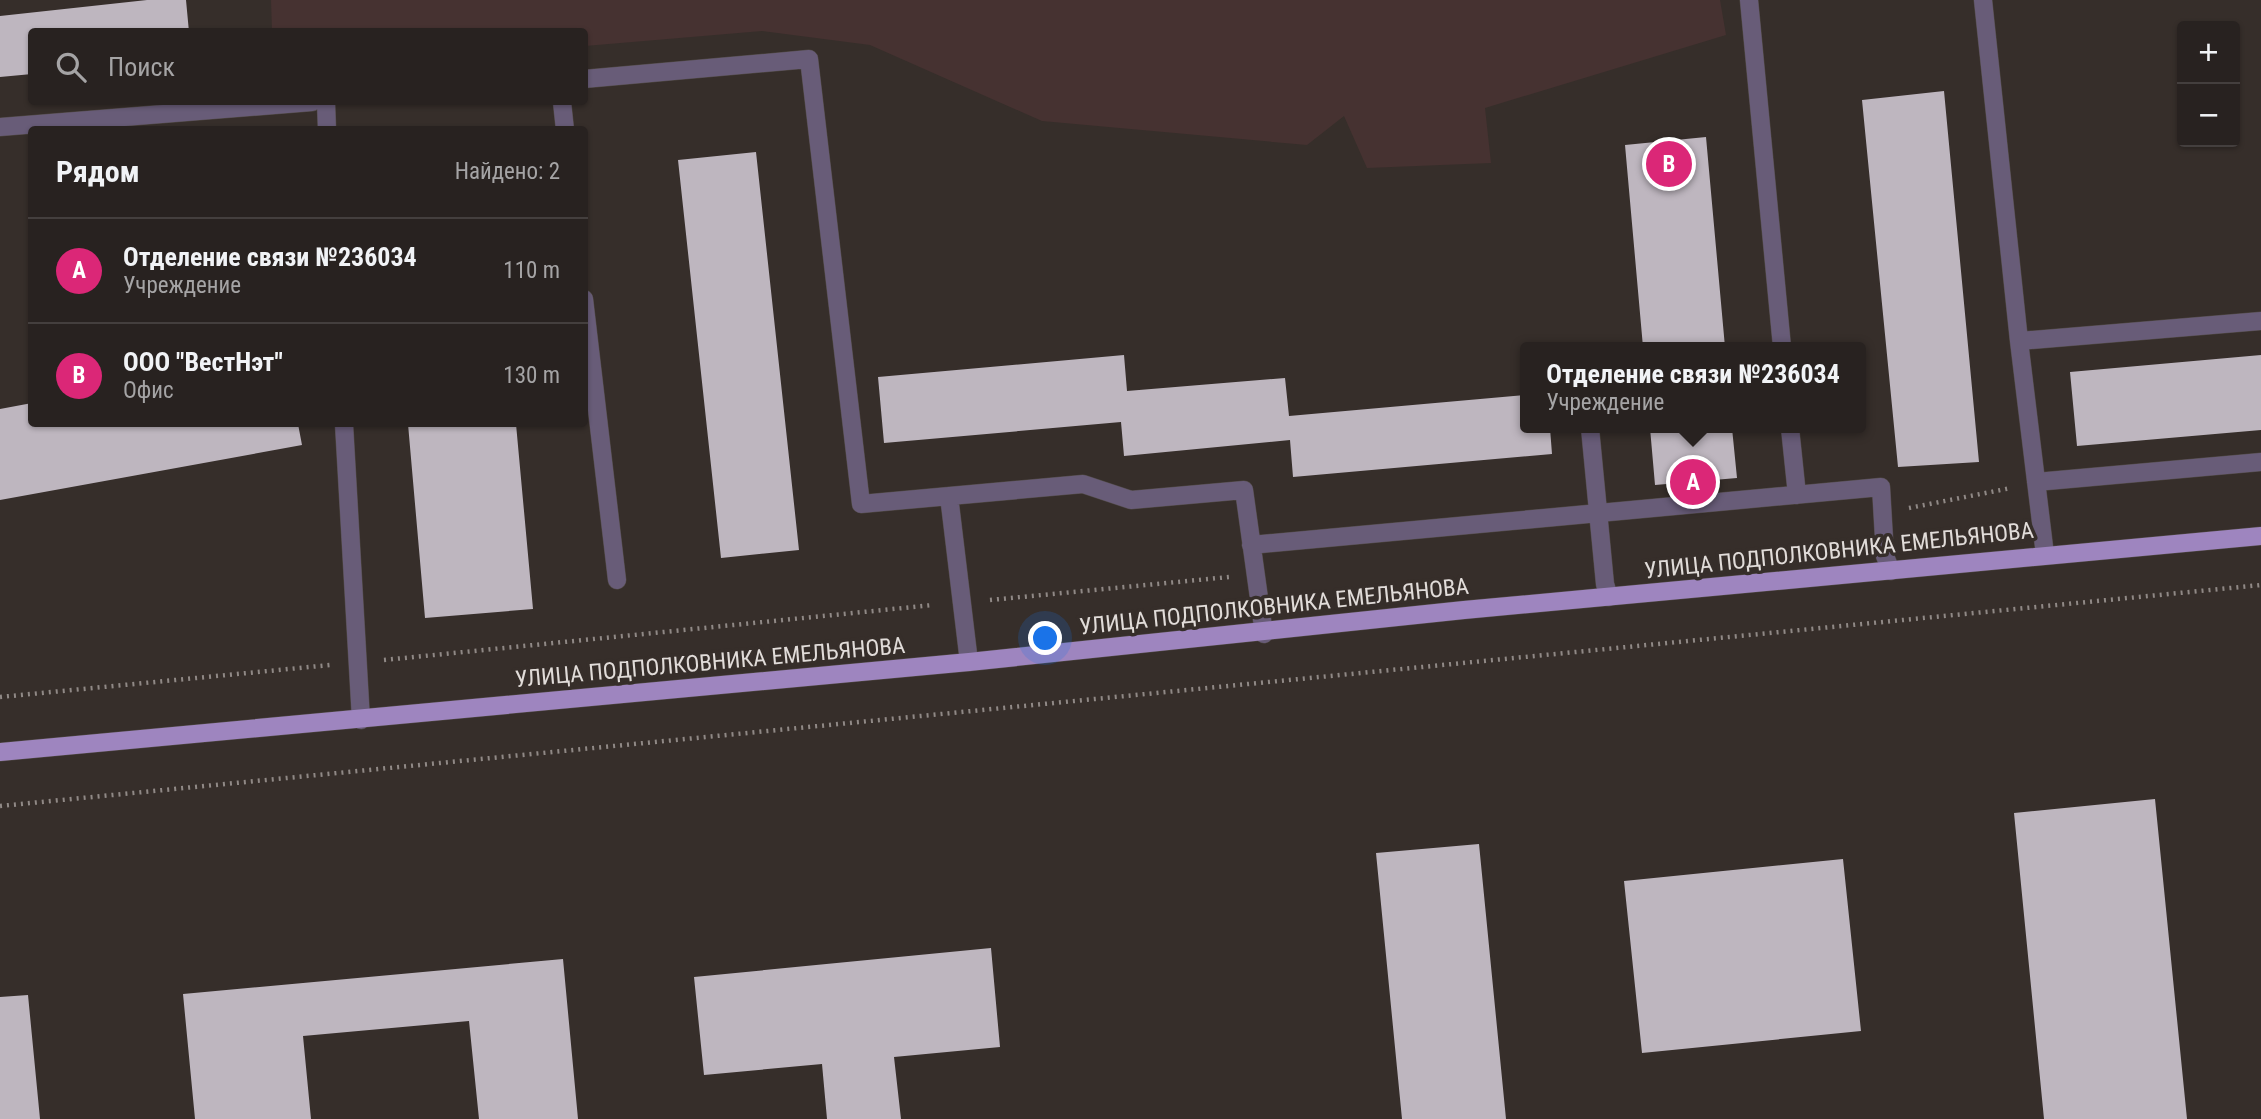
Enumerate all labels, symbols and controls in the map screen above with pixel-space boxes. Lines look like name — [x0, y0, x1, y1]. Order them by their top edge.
map controls — [2177, 21, 2240, 147]
button: + — [2177, 21, 2240, 84]
search box — [28, 28, 588, 105]
icon: search — [52, 48, 90, 86]
text: Поиск — [108, 52, 175, 82]
button: − — [2177, 84, 2240, 147]
pin: B — [1646, 138, 1692, 190]
text: Рядом — [56, 154, 140, 189]
text: Найдено: 2 — [455, 158, 560, 185]
text: Отделение связи №236034 — [123, 242, 417, 272]
text: A — [72, 257, 86, 284]
text: 110 m — [503, 257, 560, 284]
text: Учреждение — [123, 272, 241, 299]
popup — [1520, 342, 1866, 433]
text: ООО "ВестНэт" — [123, 347, 283, 377]
text: Отделение связи №236034 — [1546, 359, 1840, 389]
text: B — [73, 362, 85, 389]
text: 130 m — [503, 362, 560, 389]
text: Офис — [123, 377, 174, 404]
text: Учреждение — [1546, 389, 1664, 416]
pin: A — [1670, 456, 1716, 508]
street label: УЛИЦА ПОДПОЛКОВНИКА ЕМЕЛЬЯНОВА — [1643, 517, 2035, 584]
street label: УЛИЦА ПОДПОЛКОВНИКА ЕМЕЛЬЯНОВА — [1078, 573, 1470, 640]
your location — [1028, 621, 1062, 655]
street label: УЛИЦА ПОДПОЛКОВНИКА ЕМЕЛЬЯНОВА — [514, 632, 906, 693]

